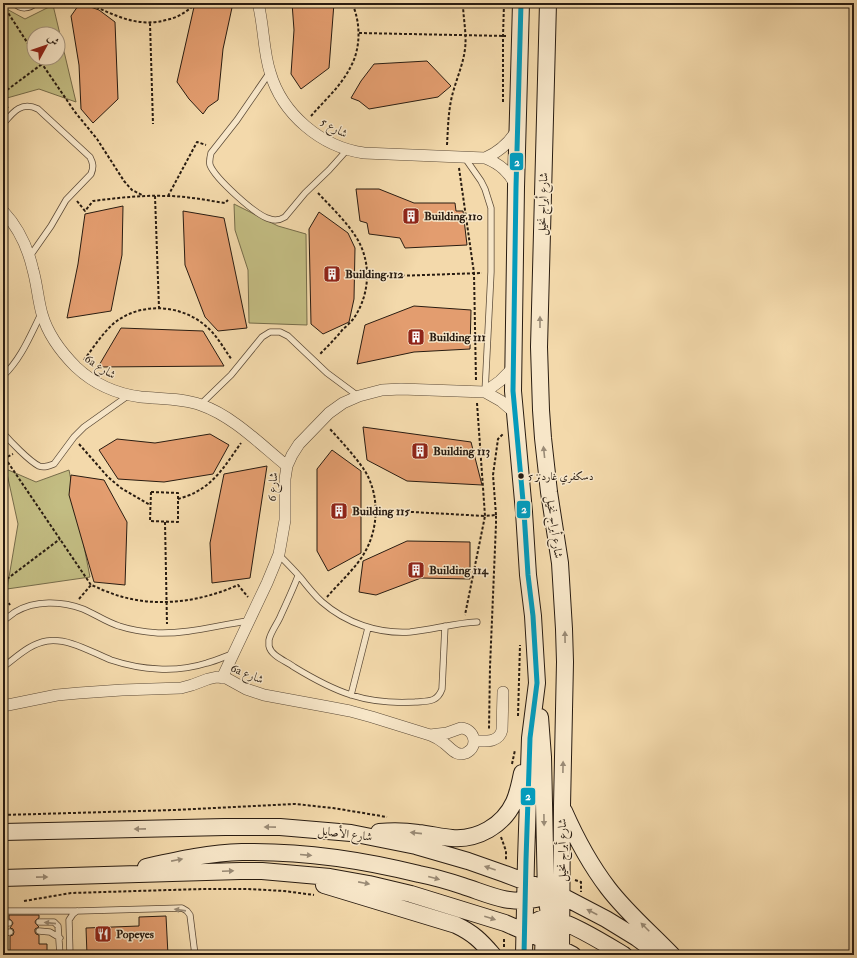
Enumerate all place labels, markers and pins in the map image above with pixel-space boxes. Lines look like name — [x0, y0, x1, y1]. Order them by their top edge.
building icon: Building 110 — [401, 206, 421, 226]
place label: Building 110 — [424, 209, 483, 224]
building icon: Building 112 — [322, 264, 342, 284]
place label: Building 112 — [345, 267, 404, 282]
building icon: Building 111 — [406, 327, 426, 347]
place label: Building 111 — [429, 330, 486, 345]
building icon: Building 113 — [410, 441, 430, 461]
place label: Building 113 — [433, 444, 491, 459]
place label: دسكفري غاردنز 5 — [528, 470, 594, 485]
marker: دسكفري غاردنز 5 — [516, 471, 526, 481]
building icon: Building 115 — [329, 501, 349, 521]
place label: Building 115 — [352, 504, 411, 519]
building icon: Building 114 — [406, 560, 426, 580]
place label: Building 114 — [429, 563, 490, 578]
restaurant icon: Popeyes — [93, 924, 113, 944]
place label: Popeyes — [116, 927, 154, 942]

